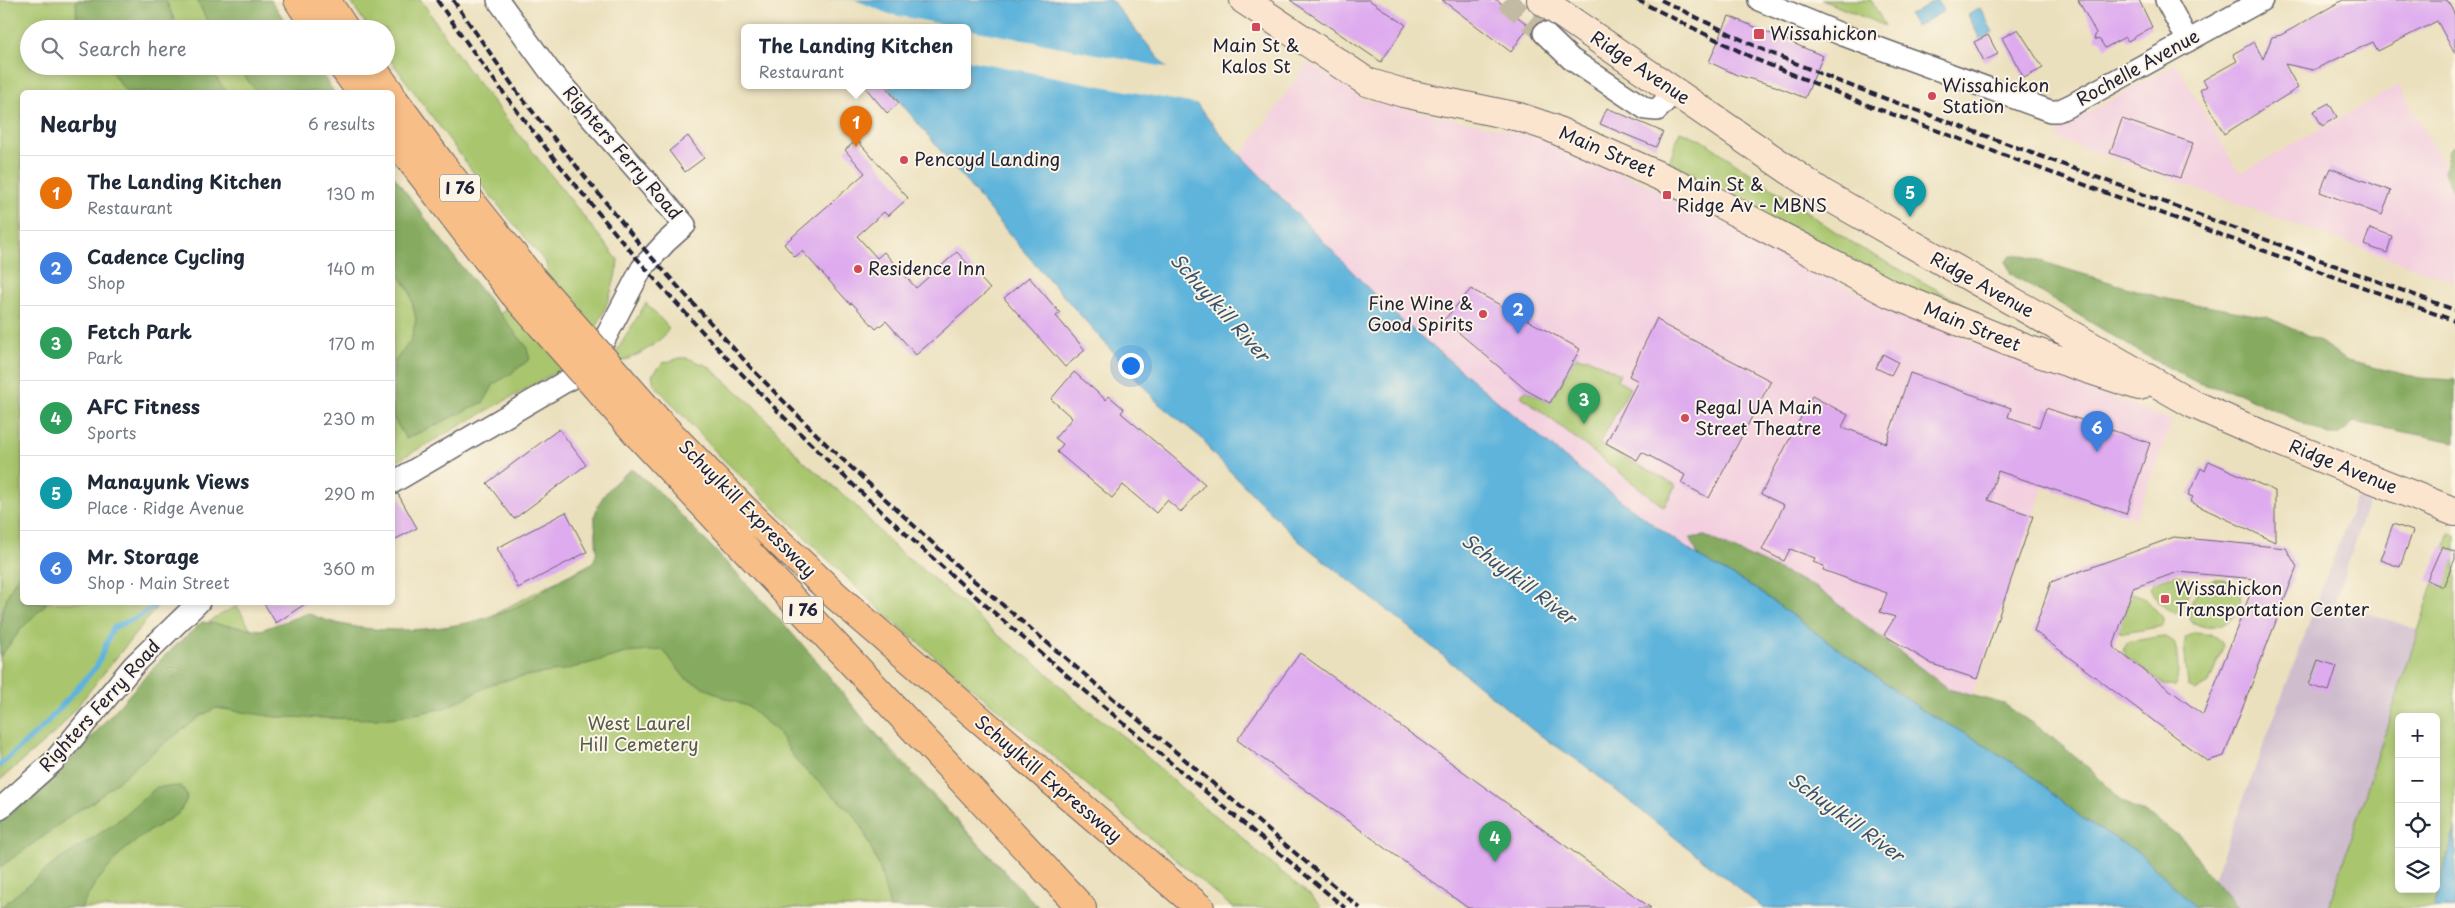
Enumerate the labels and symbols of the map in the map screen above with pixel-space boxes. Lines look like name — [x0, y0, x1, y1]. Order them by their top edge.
place label: Wissahickon — [1770, 19, 1877, 46]
marker: Main St & Kalos St — [1250, 21, 1262, 33]
street label: Rochelle Avenue — [2071, 22, 2204, 112]
street label: Ridge Avenue — [1586, 23, 1696, 110]
marker: Wissahickon — [1752, 27, 1766, 41]
place label: Main St & Kalos St — [1213, 31, 1299, 79]
place label: Wissahickon Station — [1942, 71, 2049, 119]
street label: Righters Ferry Road — [557, 79, 689, 225]
marker: Wissahickon Station — [1926, 90, 1938, 102]
pin: 1 — [840, 106, 872, 147]
street label: Main Street — [1555, 118, 1660, 183]
place label: Pencoyd Landing — [914, 145, 1060, 172]
marker: Pencoyd Landing — [898, 154, 910, 166]
place label: Main St & Ridge Av - MBNS — [1677, 170, 1827, 218]
road number: I 76 — [440, 174, 480, 202]
pin: 5 — [1894, 176, 1926, 217]
marker: Main St & Ridge Av - MBNS — [1661, 189, 1673, 201]
street label: Ridge Avenue — [1926, 244, 2040, 323]
water label: Schuylkill River — [1164, 246, 1279, 368]
place label: Residence Inn — [868, 254, 985, 281]
marker: Residence Inn — [852, 263, 864, 275]
place label: Fine Wine & Good Spirits — [1367, 289, 1473, 337]
pin: 2 — [1502, 293, 1534, 334]
street label: Main Street — [1920, 294, 2025, 357]
marker: Fine Wine & Good Spirits — [1477, 308, 1489, 320]
your location — [1118, 353, 1144, 379]
pin: 3 — [1568, 383, 1600, 424]
place label: Regal UA Main Street Theatre — [1695, 393, 1822, 441]
pin: 6 — [2081, 411, 2113, 452]
marker: Regal UA Main Street Theatre — [1679, 412, 1691, 424]
street label: Ridge Avenue — [2285, 432, 2402, 500]
street label: Schuylkill Expressway — [673, 433, 823, 583]
water label: Schuylkill River — [1456, 526, 1585, 632]
place label: Wissahickon Transportation Center — [2175, 574, 2370, 622]
marker: Wissahickon Transportation Center — [2159, 593, 2171, 605]
road number: I 76 — [783, 596, 823, 624]
street label: Righters Ferry Road — [32, 633, 166, 777]
street label: Schuylkill Expressway — [969, 708, 1129, 848]
park label: West Laurel Hill Cemetery — [579, 709, 699, 757]
water label: Schuylkill River — [1783, 765, 1912, 869]
pin: 4 — [1479, 821, 1511, 862]

